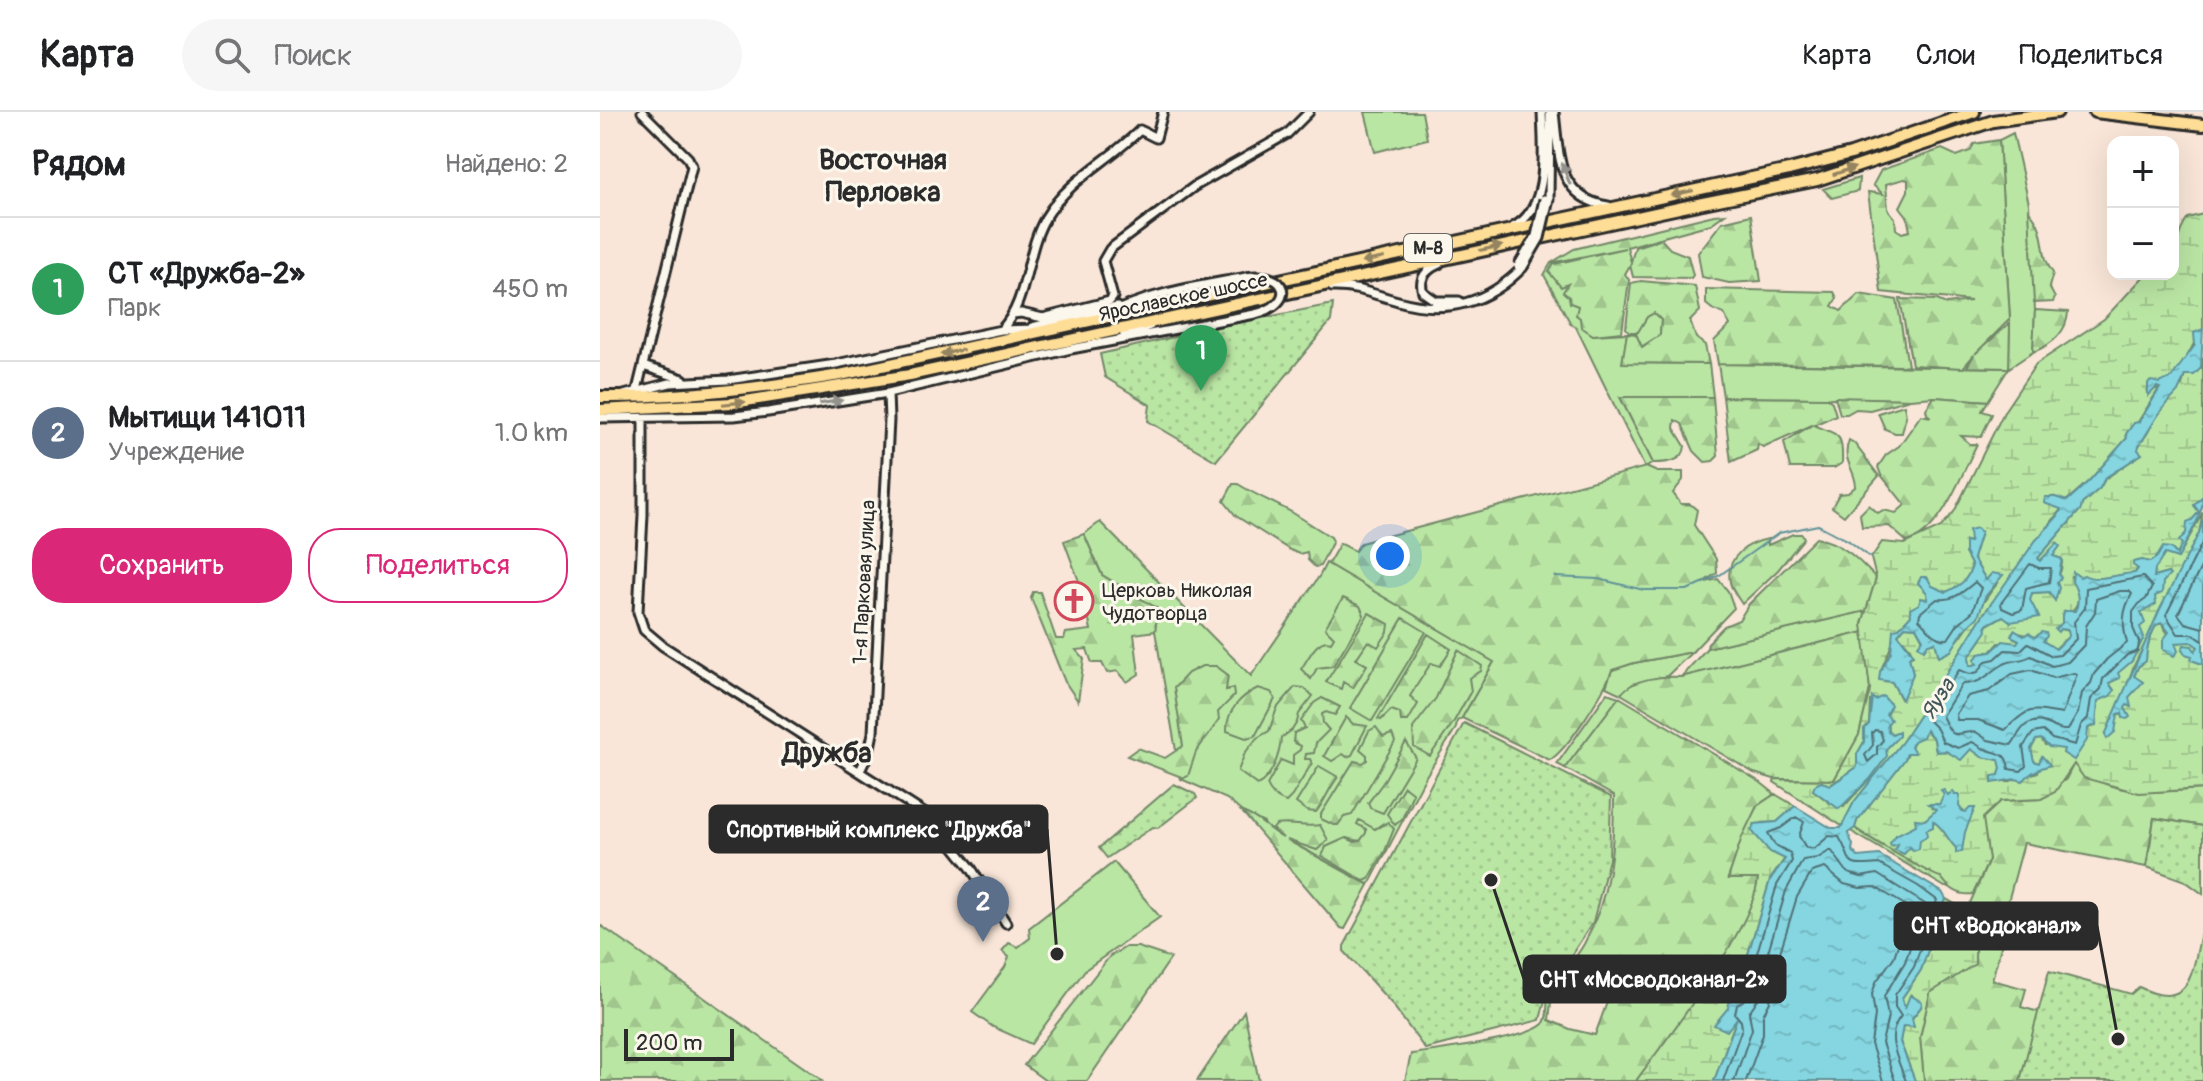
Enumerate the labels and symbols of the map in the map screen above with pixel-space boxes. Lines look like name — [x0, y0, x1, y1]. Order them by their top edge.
district label: Восточная Перловка — [819, 143, 947, 210]
one-way arrow — [1559, 162, 1572, 186]
one-way arrow — [1833, 164, 1857, 177]
one-way arrow — [1669, 187, 1694, 200]
road number: М-8 — [1404, 234, 1452, 262]
one-way arrow — [1478, 241, 1503, 254]
one-way arrow — [1360, 254, 1385, 267]
street label: Ярославское шоссе — [1096, 267, 1270, 327]
pin: 1 — [1175, 325, 1227, 391]
one-way arrow — [940, 346, 965, 359]
one-way arrow — [819, 395, 844, 408]
one-way arrow — [722, 396, 747, 409]
street label: 1-я Парковая улица — [847, 499, 881, 665]
your location — [1370, 536, 1410, 576]
place label: Церковь Николая Чудотворца — [1102, 578, 1252, 626]
church icon: Церковь Николая Чудотворца — [1053, 580, 1095, 622]
water label: Яуза — [1915, 672, 1962, 725]
district label: Дружба — [781, 736, 871, 771]
callout: Спортивный комплекс "Дружба" — [710, 806, 1047, 852]
text: Спортивный комплекс "Дружба" — [726, 816, 1032, 844]
pin: 2 — [957, 876, 1009, 942]
callout: СНТ «Водоканал» — [1895, 903, 2097, 949]
text: СНТ «Водоканал» — [1911, 912, 2082, 940]
callout: СНТ «Мосводоканал-2» — [1524, 956, 1785, 1002]
text: СНТ «Мосводоканал-2» — [1539, 966, 1769, 994]
scale bar — [624, 1025, 734, 1061]

